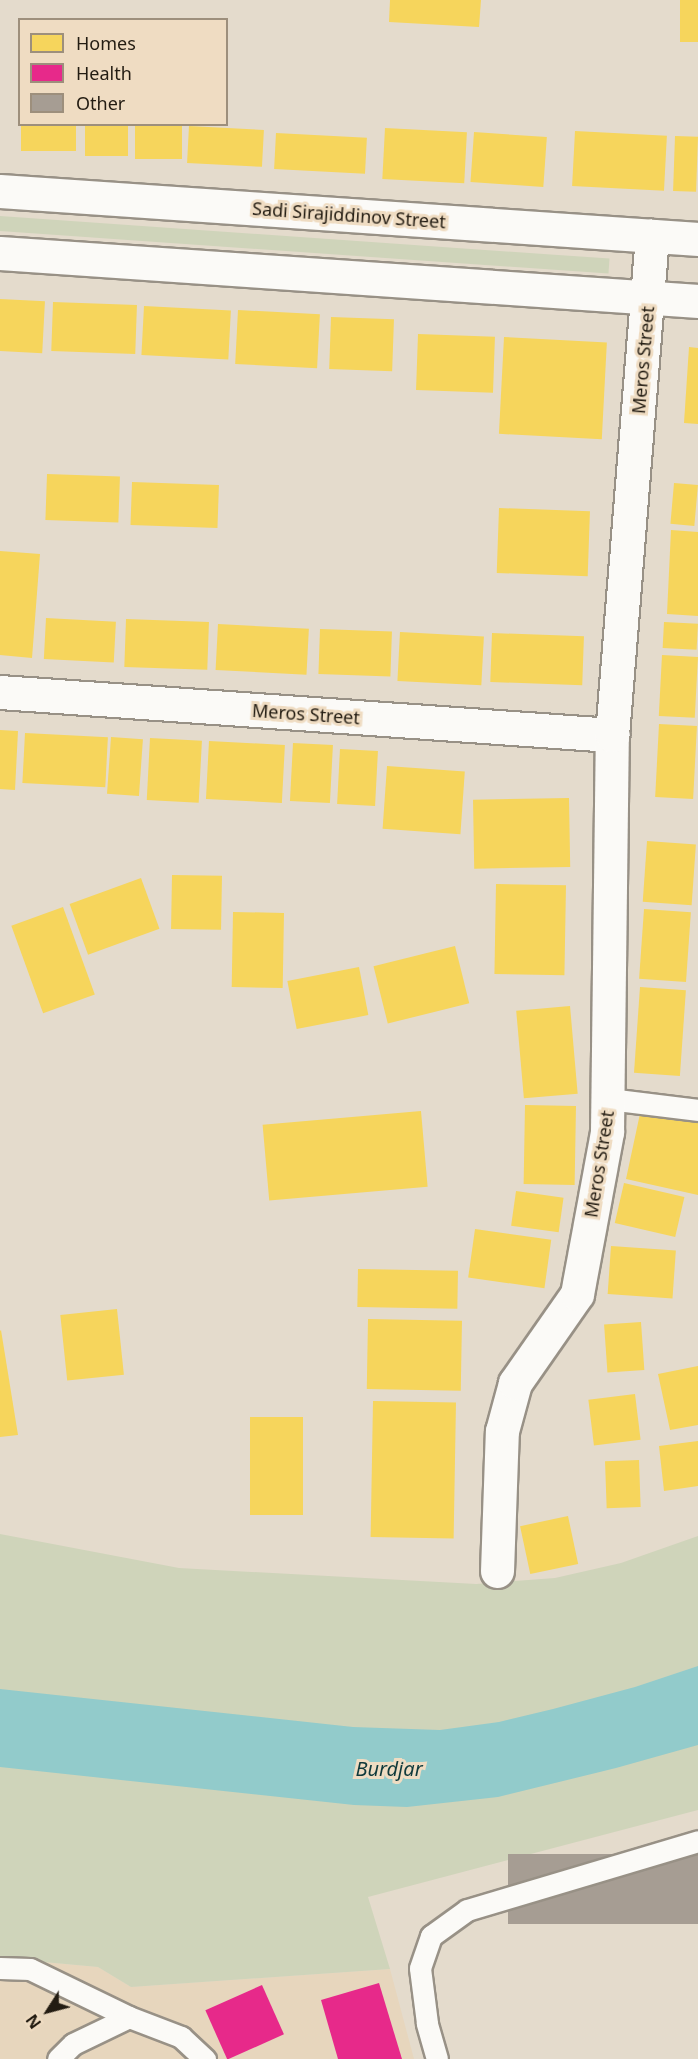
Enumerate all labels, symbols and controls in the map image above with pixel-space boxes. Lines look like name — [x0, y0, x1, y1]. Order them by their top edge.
legend — [18, 18, 228, 126]
text: Homes — [76, 31, 136, 55]
text: Health — [76, 61, 132, 85]
text: Other — [76, 91, 125, 115]
street label: Sadi Sirajiddinov Street — [252, 197, 446, 233]
street label: Meros Street — [628, 305, 658, 415]
street label: Meros Street — [251, 699, 361, 729]
street label: Meros Street — [580, 1109, 618, 1219]
water label: Burdjar — [355, 1756, 423, 1780]
north arrow — [18, 1981, 78, 2041]
text: N — [21, 2010, 46, 2033]

